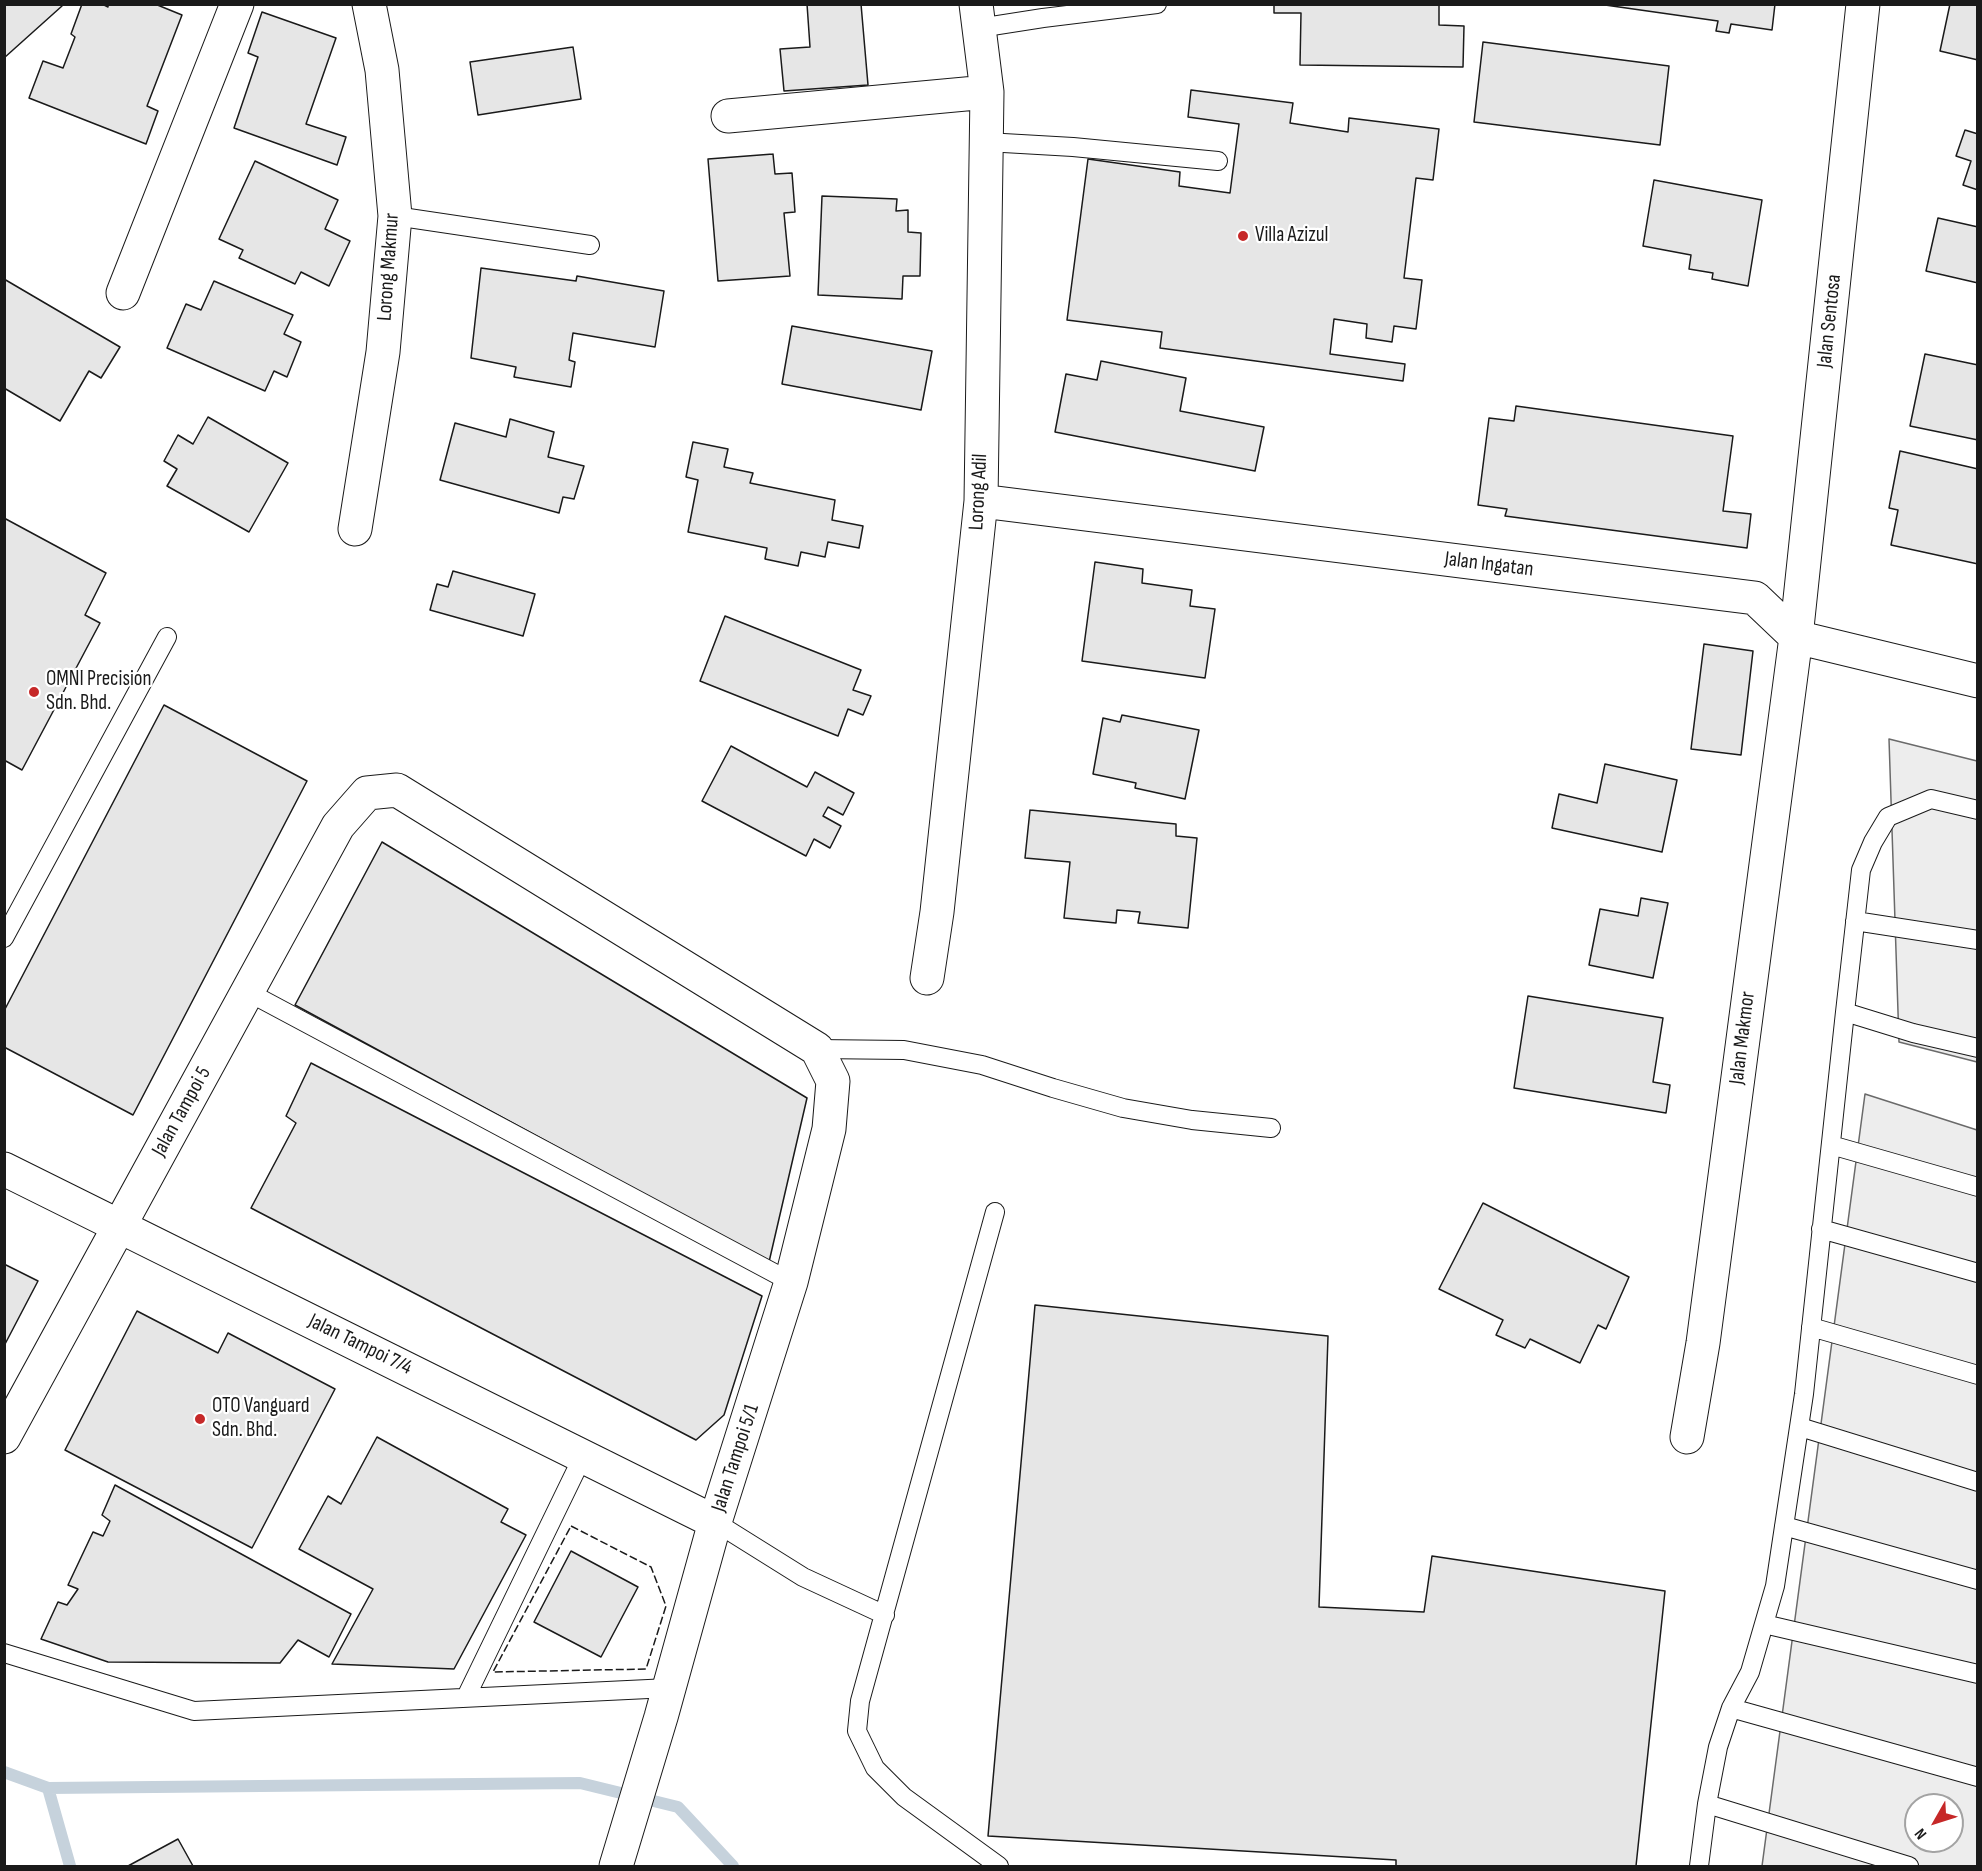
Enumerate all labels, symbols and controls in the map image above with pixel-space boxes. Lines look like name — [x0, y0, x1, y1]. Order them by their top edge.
street label: Lorong Makmur — [373, 212, 405, 322]
place label: Villa Azizul — [1255, 223, 1328, 249]
marker: Villa Azizul — [1236, 229, 1250, 243]
street label: Jalan Sentosa — [1813, 273, 1847, 369]
street label: Lorong Adil — [964, 453, 994, 531]
street label: Jalan Ingatan — [1443, 547, 1535, 583]
place label: OMNI Precision Sdn. Bhd. — [46, 667, 152, 717]
marker: OMNI Precision Sdn. Bhd. — [27, 685, 41, 699]
street label: Jalan Makmor — [1725, 990, 1761, 1086]
street label: Jalan Tampoi 5 — [147, 1063, 217, 1161]
street label: Jalan Tampoi 7/4 — [304, 1309, 416, 1381]
place label: OTO Vanguard Sdn. Bhd. — [212, 1394, 309, 1444]
street label: Jalan Tampoi 5/1 — [707, 1401, 765, 1515]
marker: OTO Vanguard Sdn. Bhd. — [193, 1412, 207, 1426]
north arrow — [1904, 1793, 1964, 1853]
text: N — [1911, 1824, 1931, 1843]

